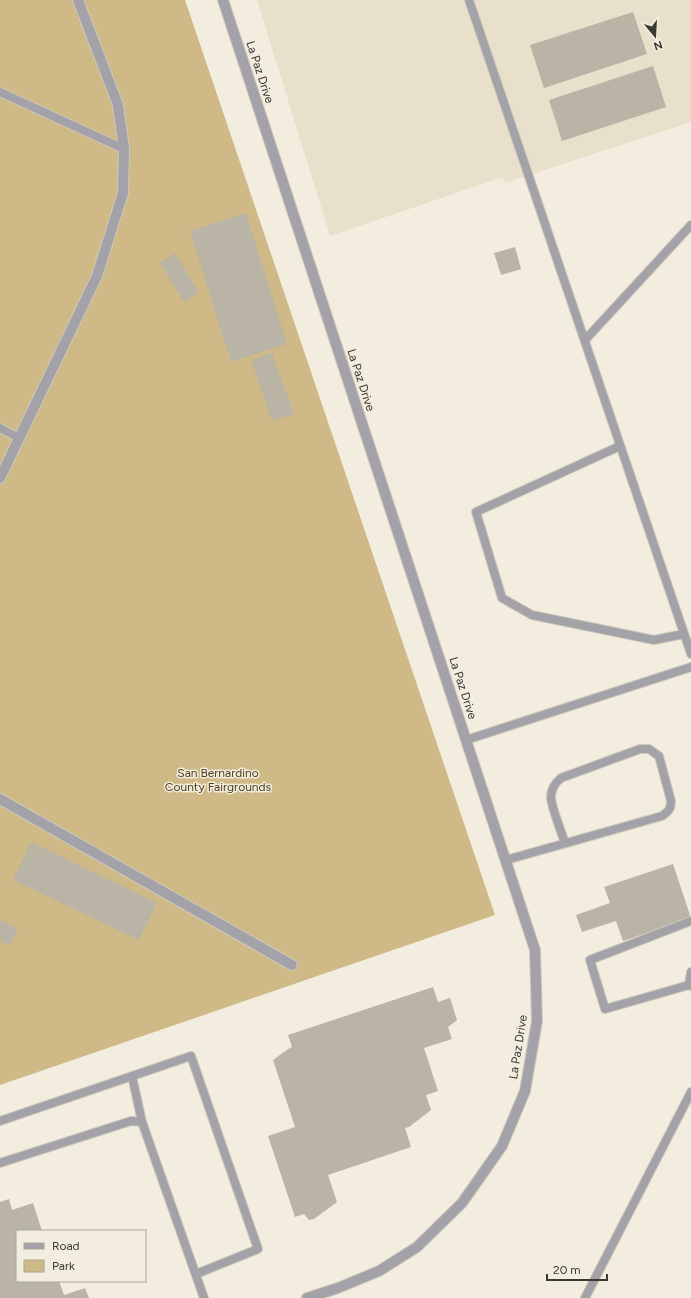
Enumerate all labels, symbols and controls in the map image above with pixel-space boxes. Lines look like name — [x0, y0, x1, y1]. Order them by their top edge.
north arrow — [635, 16, 675, 56]
text: N — [652, 38, 664, 53]
street label: La Paz Drive — [243, 39, 277, 105]
street label: La Paz Drive — [344, 347, 378, 413]
street label: La Paz Drive — [446, 655, 480, 721]
park label: San Bernardino County Fairgrounds — [165, 766, 272, 794]
street label: La Paz Drive — [506, 1013, 530, 1080]
legend — [16, 1230, 146, 1282]
text: Road — [52, 1239, 80, 1253]
scale bar — [547, 1256, 607, 1282]
text: Park — [52, 1259, 75, 1273]
text: 20 m — [553, 1263, 581, 1277]

